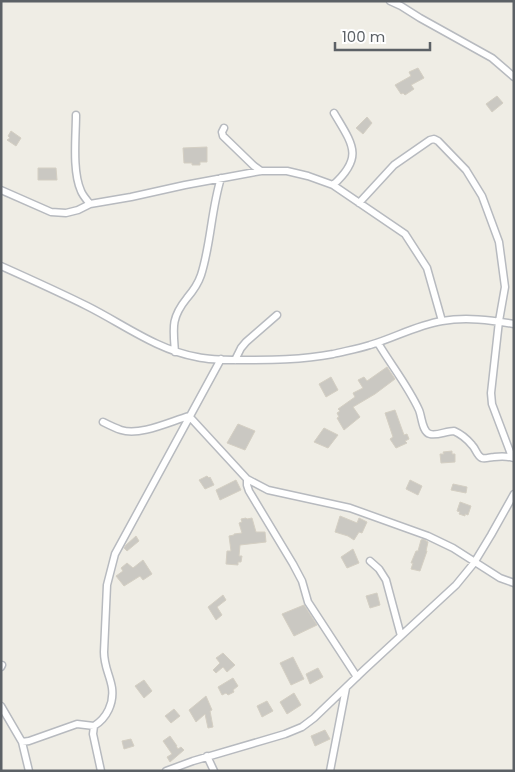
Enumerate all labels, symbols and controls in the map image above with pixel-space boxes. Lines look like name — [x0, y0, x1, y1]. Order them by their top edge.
scale bar — [335, 20, 430, 52]
text: 100 m — [342, 26, 385, 47]

